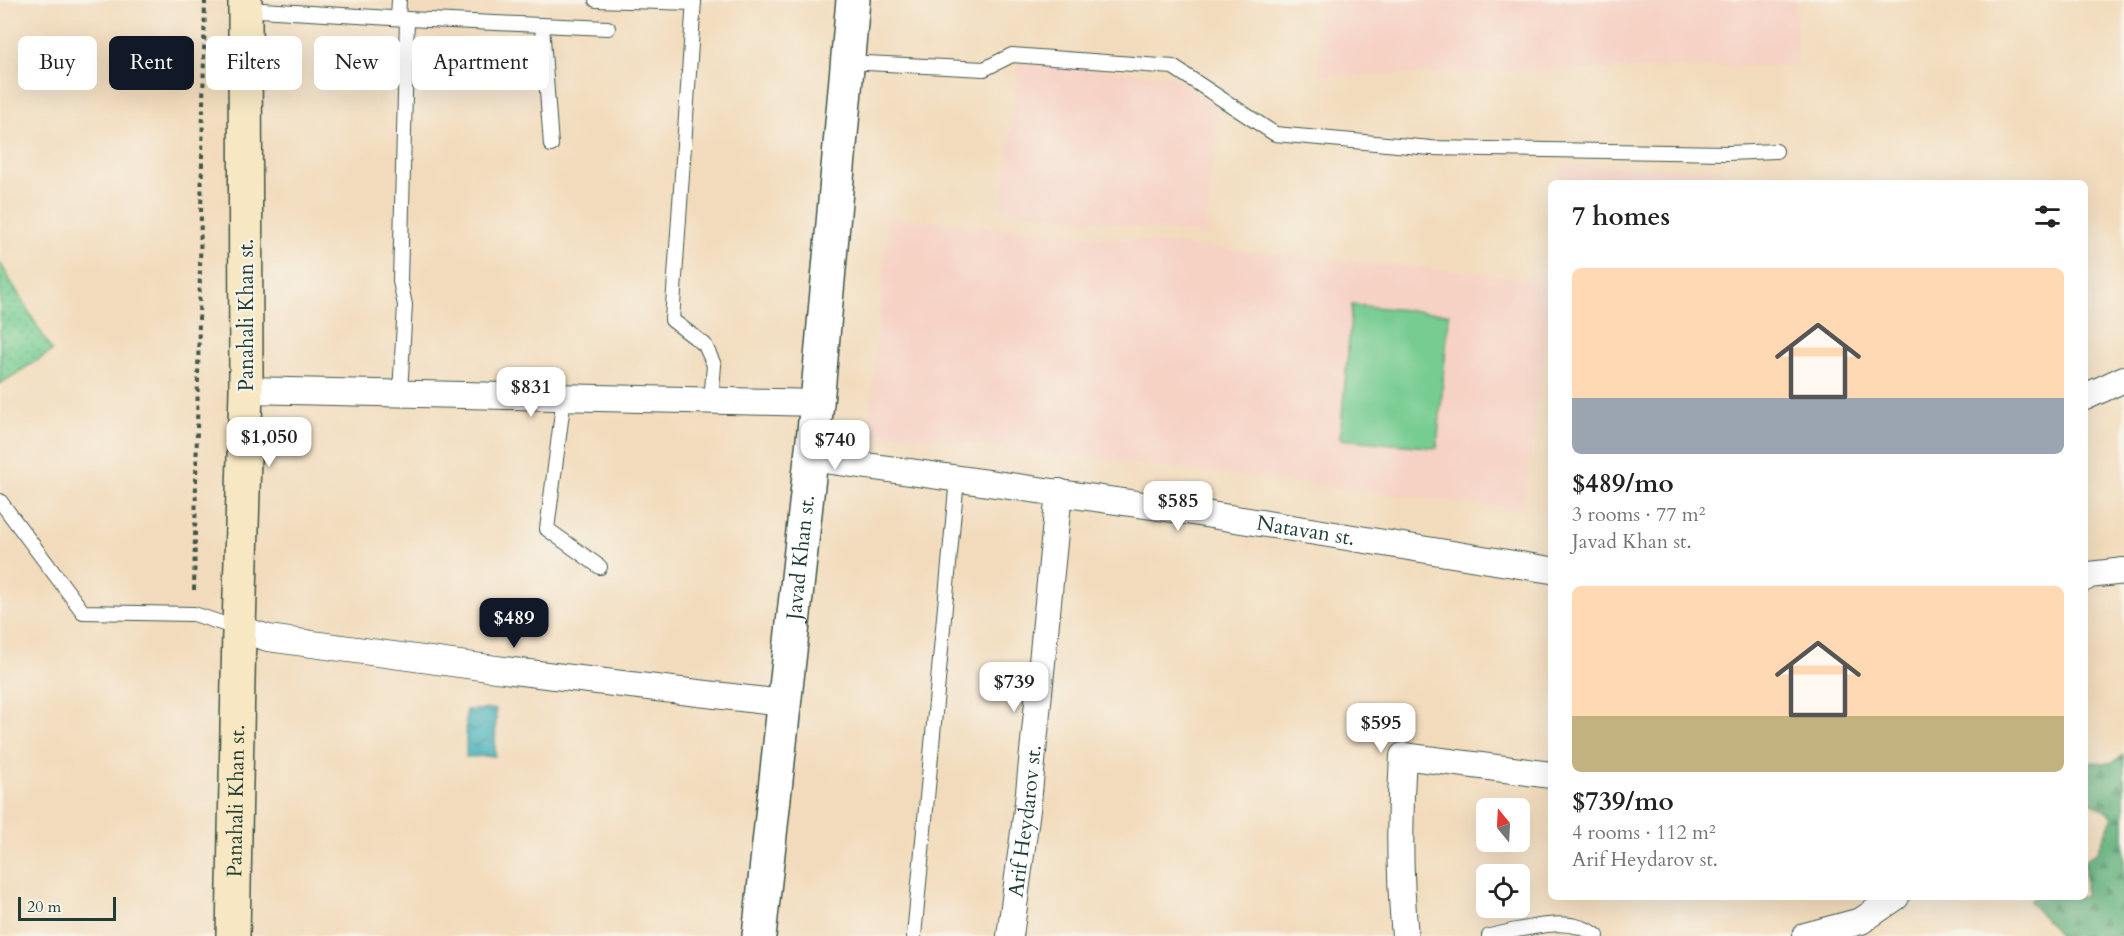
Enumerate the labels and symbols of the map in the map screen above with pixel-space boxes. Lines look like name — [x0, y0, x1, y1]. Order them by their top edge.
street label: Panahali Khan st. — [232, 239, 261, 391]
pin: $831 — [495, 367, 567, 418]
pin: $1,050 — [220, 417, 318, 468]
pin: $740 — [799, 420, 871, 471]
pin: $585 — [1142, 481, 1214, 532]
street label: Javad Khan st. — [779, 493, 821, 624]
street label: Natavan st. — [1255, 508, 1357, 553]
pin: $489 — [478, 598, 550, 649]
pin: $739 — [978, 662, 1050, 713]
pin: $595 — [1345, 703, 1417, 754]
street label: Panahali Khan st. — [220, 724, 252, 878]
street label: Arif Heydarov st. — [1001, 743, 1048, 899]
north arrow — [1476, 798, 1530, 852]
scale bar — [18, 894, 116, 922]

